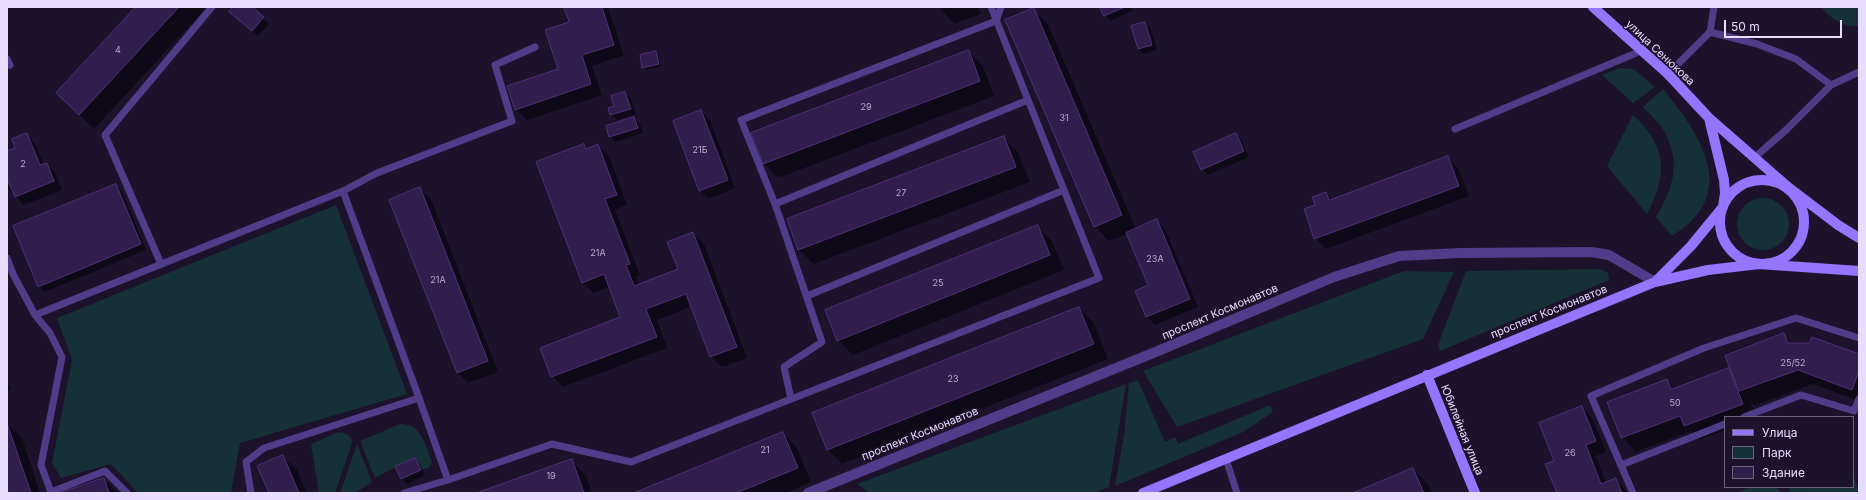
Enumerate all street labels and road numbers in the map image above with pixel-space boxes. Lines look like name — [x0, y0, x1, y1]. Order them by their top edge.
street label: улица Сенюкова — [1623, 18, 1697, 88]
street label: проспект Космонавтов — [1160, 282, 1280, 342]
street label: проспект Космонавтов — [1489, 283, 1609, 341]
street label: Юбилейная улица — [1438, 383, 1486, 477]
street label: проспект Космонавтов — [860, 405, 980, 463]

